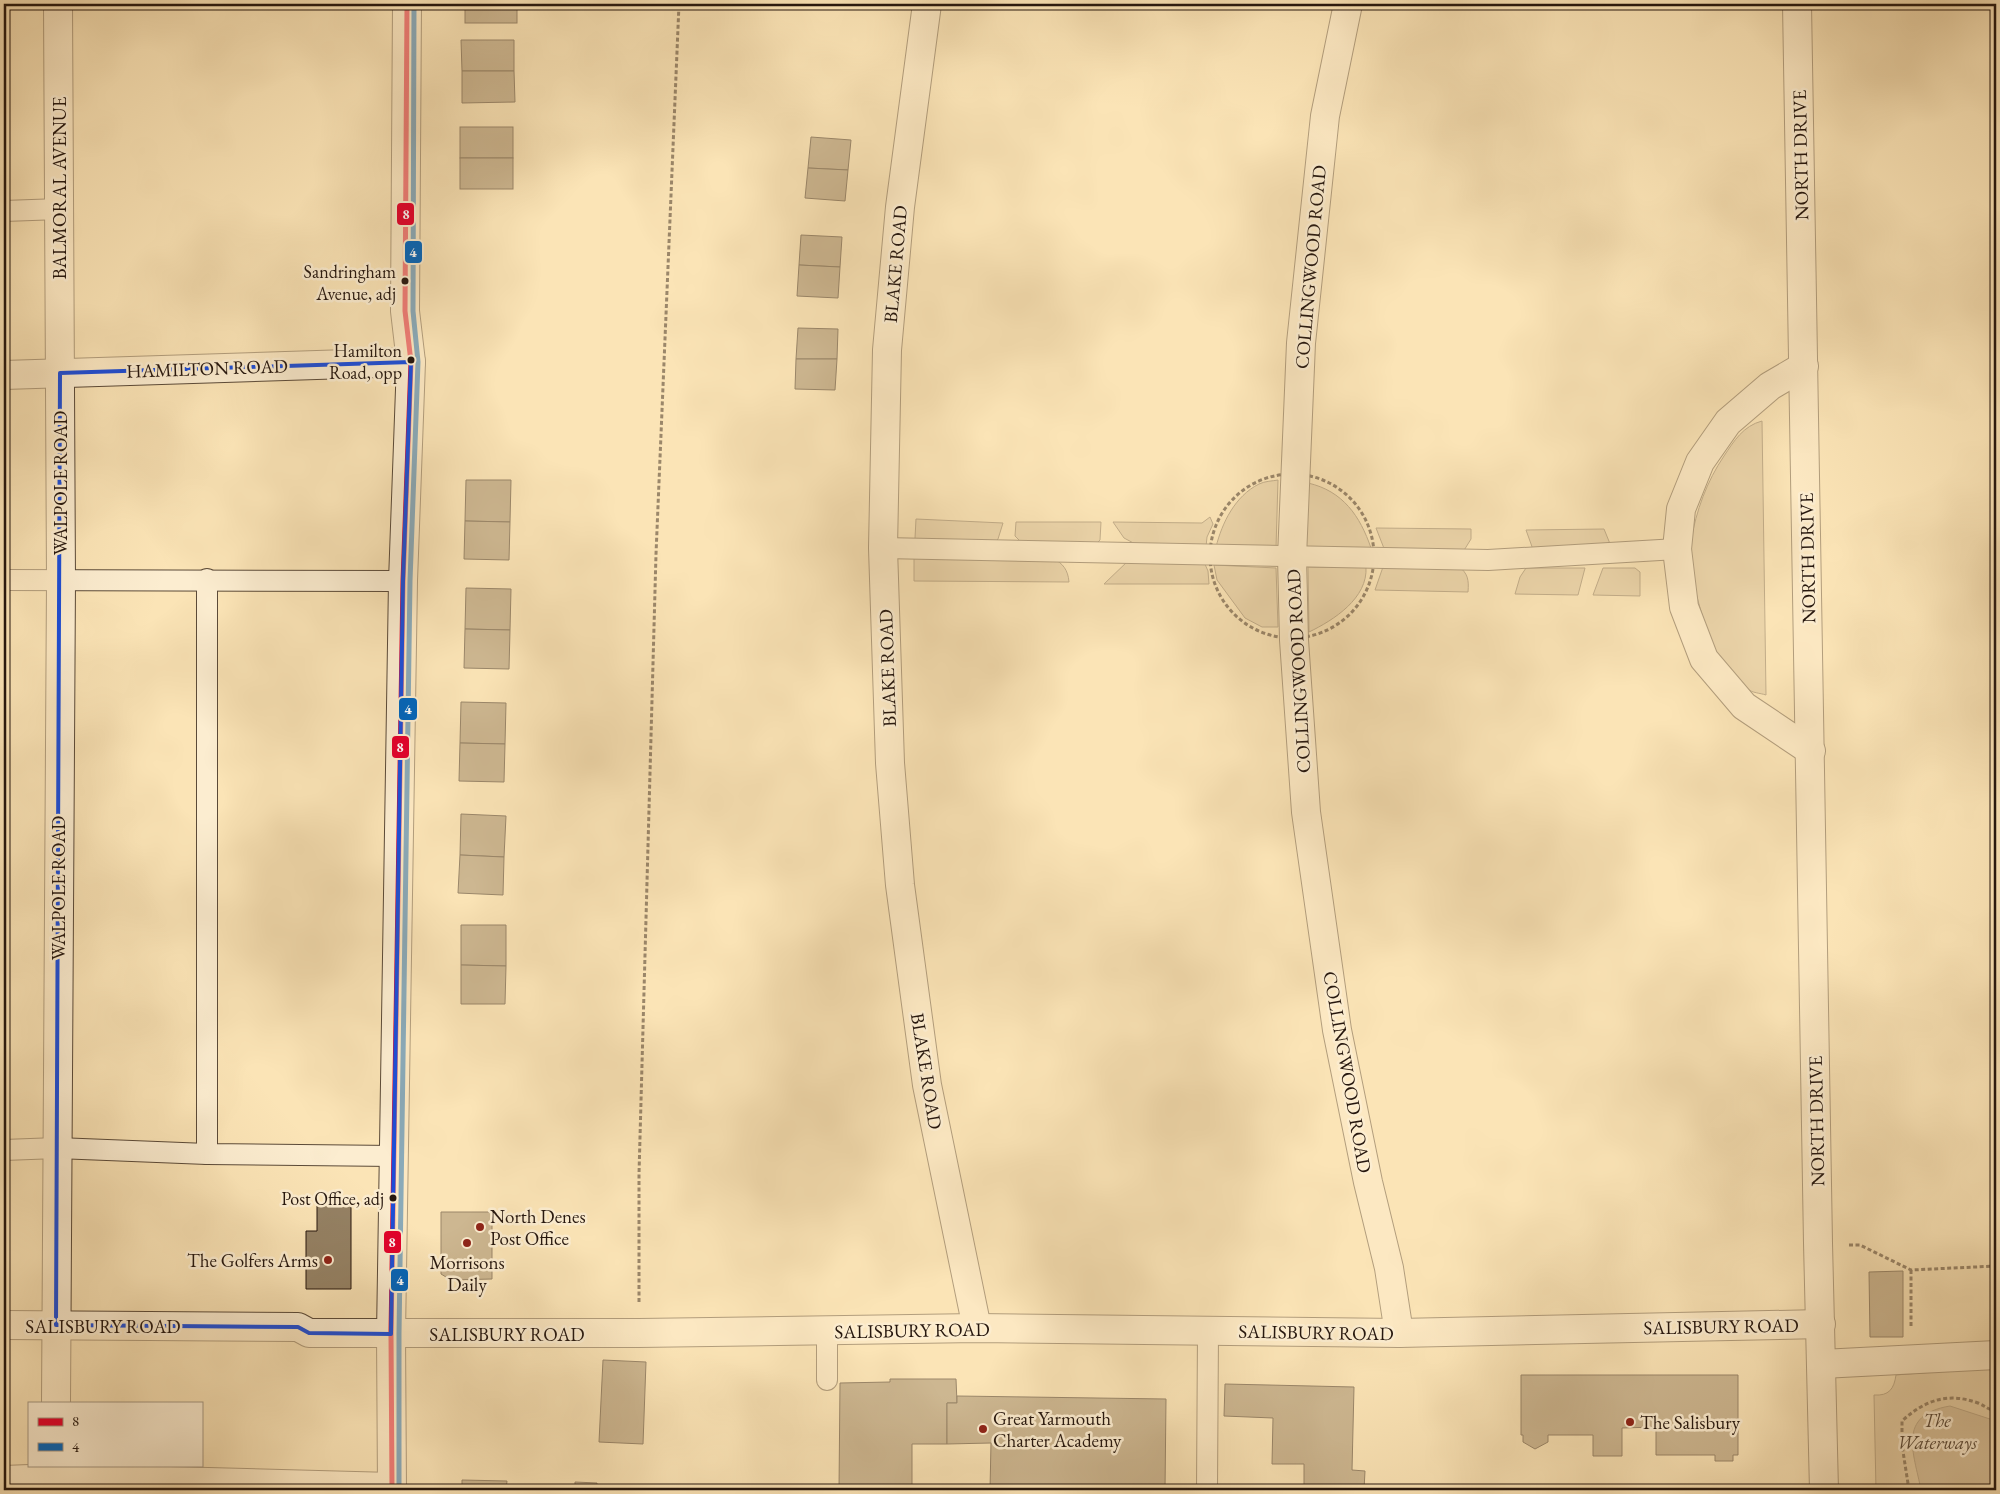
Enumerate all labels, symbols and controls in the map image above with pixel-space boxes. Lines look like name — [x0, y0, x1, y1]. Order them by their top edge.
street label: NORTH DRIVE — [1787, 89, 1814, 221]
street label: BALMORAL AVENUE — [47, 96, 72, 280]
street label: COLLINGWOOD ROAD — [1289, 164, 1332, 370]
line badge: 8 — [396, 202, 415, 226]
street label: BLAKE ROAD — [878, 204, 913, 324]
text: 8 — [402, 205, 410, 223]
line badge: 4 — [404, 240, 423, 264]
text: 4 — [409, 243, 417, 261]
place label: Sandringham Avenue, adj — [304, 260, 396, 305]
marker: Sandringham Avenue, adj — [400, 276, 410, 286]
place label: Hamilton Road, opp — [329, 339, 402, 384]
street label: HAMILTON ROAD — [126, 353, 288, 384]
marker: Hamilton Road, opp — [406, 355, 416, 365]
street label: WALPOLE ROAD — [48, 411, 73, 555]
street label: NORTH DRIVE — [1794, 492, 1821, 624]
street label: COLLINGWOOD ROAD — [1281, 568, 1316, 774]
street label: BLAKE ROAD — [873, 609, 902, 727]
line badge: 4 — [398, 697, 418, 721]
text: 4 — [404, 700, 412, 718]
line badge: 8 — [391, 735, 410, 759]
text: 8 — [396, 738, 404, 756]
street label: WALPOLE ROAD — [46, 816, 71, 960]
street label: COLLINGWOOD ROAD — [1317, 969, 1378, 1175]
street label: BLAKE ROAD — [905, 1011, 948, 1131]
street label: NORTH DRIVE — [1803, 1055, 1830, 1187]
place label: Post Office, adj — [281, 1187, 384, 1210]
marker: Post Office, adj — [388, 1193, 398, 1203]
place label: North Denes Post Office — [490, 1204, 586, 1251]
marker: North Denes Post Office — [474, 1221, 486, 1233]
line badge: 8 — [383, 1230, 402, 1254]
text: 8 — [388, 1233, 396, 1251]
marker: Morrisons Daily — [461, 1237, 473, 1249]
place label: The Golfers Arms — [187, 1248, 318, 1273]
place label: Morrisons Daily — [429, 1250, 505, 1297]
marker: The Golfers Arms — [322, 1254, 334, 1266]
line badge: 4 — [390, 1268, 409, 1292]
text: 4 — [396, 1271, 404, 1289]
street label: SALISBURY ROAD — [1643, 1313, 1799, 1340]
street label: SALISBURY ROAD — [25, 1314, 181, 1339]
street label: SALISBURY ROAD — [834, 1317, 990, 1344]
street label: SALISBURY ROAD — [1238, 1319, 1394, 1346]
street label: SALISBURY ROAD — [429, 1322, 585, 1347]
legend — [28, 1402, 202, 1466]
place label: Great Yarmouth Charter Academy — [993, 1406, 1122, 1453]
park label: The Waterways — [1897, 1408, 1978, 1455]
place label: The Salisbury — [1640, 1410, 1741, 1435]
text: 8 — [72, 1411, 79, 1430]
marker: The Salisbury — [1624, 1416, 1636, 1428]
marker: Great Yarmouth Charter Academy — [977, 1423, 989, 1435]
text: 4 — [72, 1437, 80, 1456]

